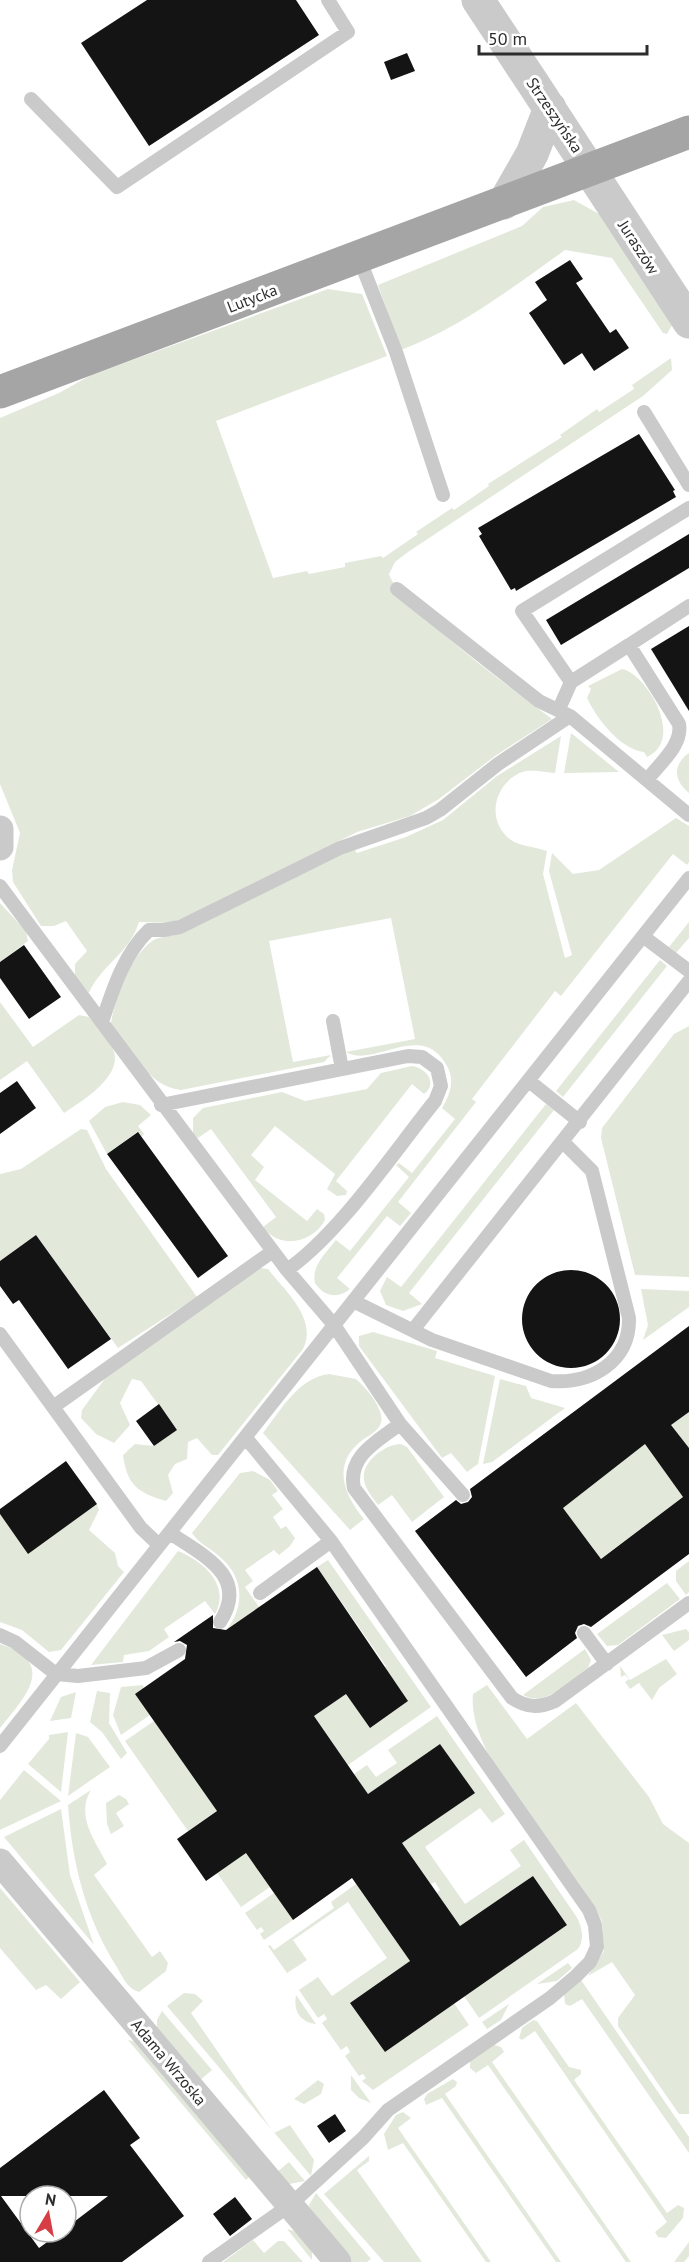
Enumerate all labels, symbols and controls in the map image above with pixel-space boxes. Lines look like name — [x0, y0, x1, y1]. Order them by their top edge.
scale bar — [479, 18, 647, 56]
text: 50 m — [488, 27, 527, 50]
street label: Strzeszyńska — [522, 73, 588, 157]
street label: Juraszów — [614, 215, 664, 278]
street label: Lutycka — [224, 279, 280, 317]
street label: Adama Wrzoska — [127, 2015, 211, 2109]
north arrow — [18, 2184, 78, 2244]
text: N — [44, 2188, 58, 2210]

